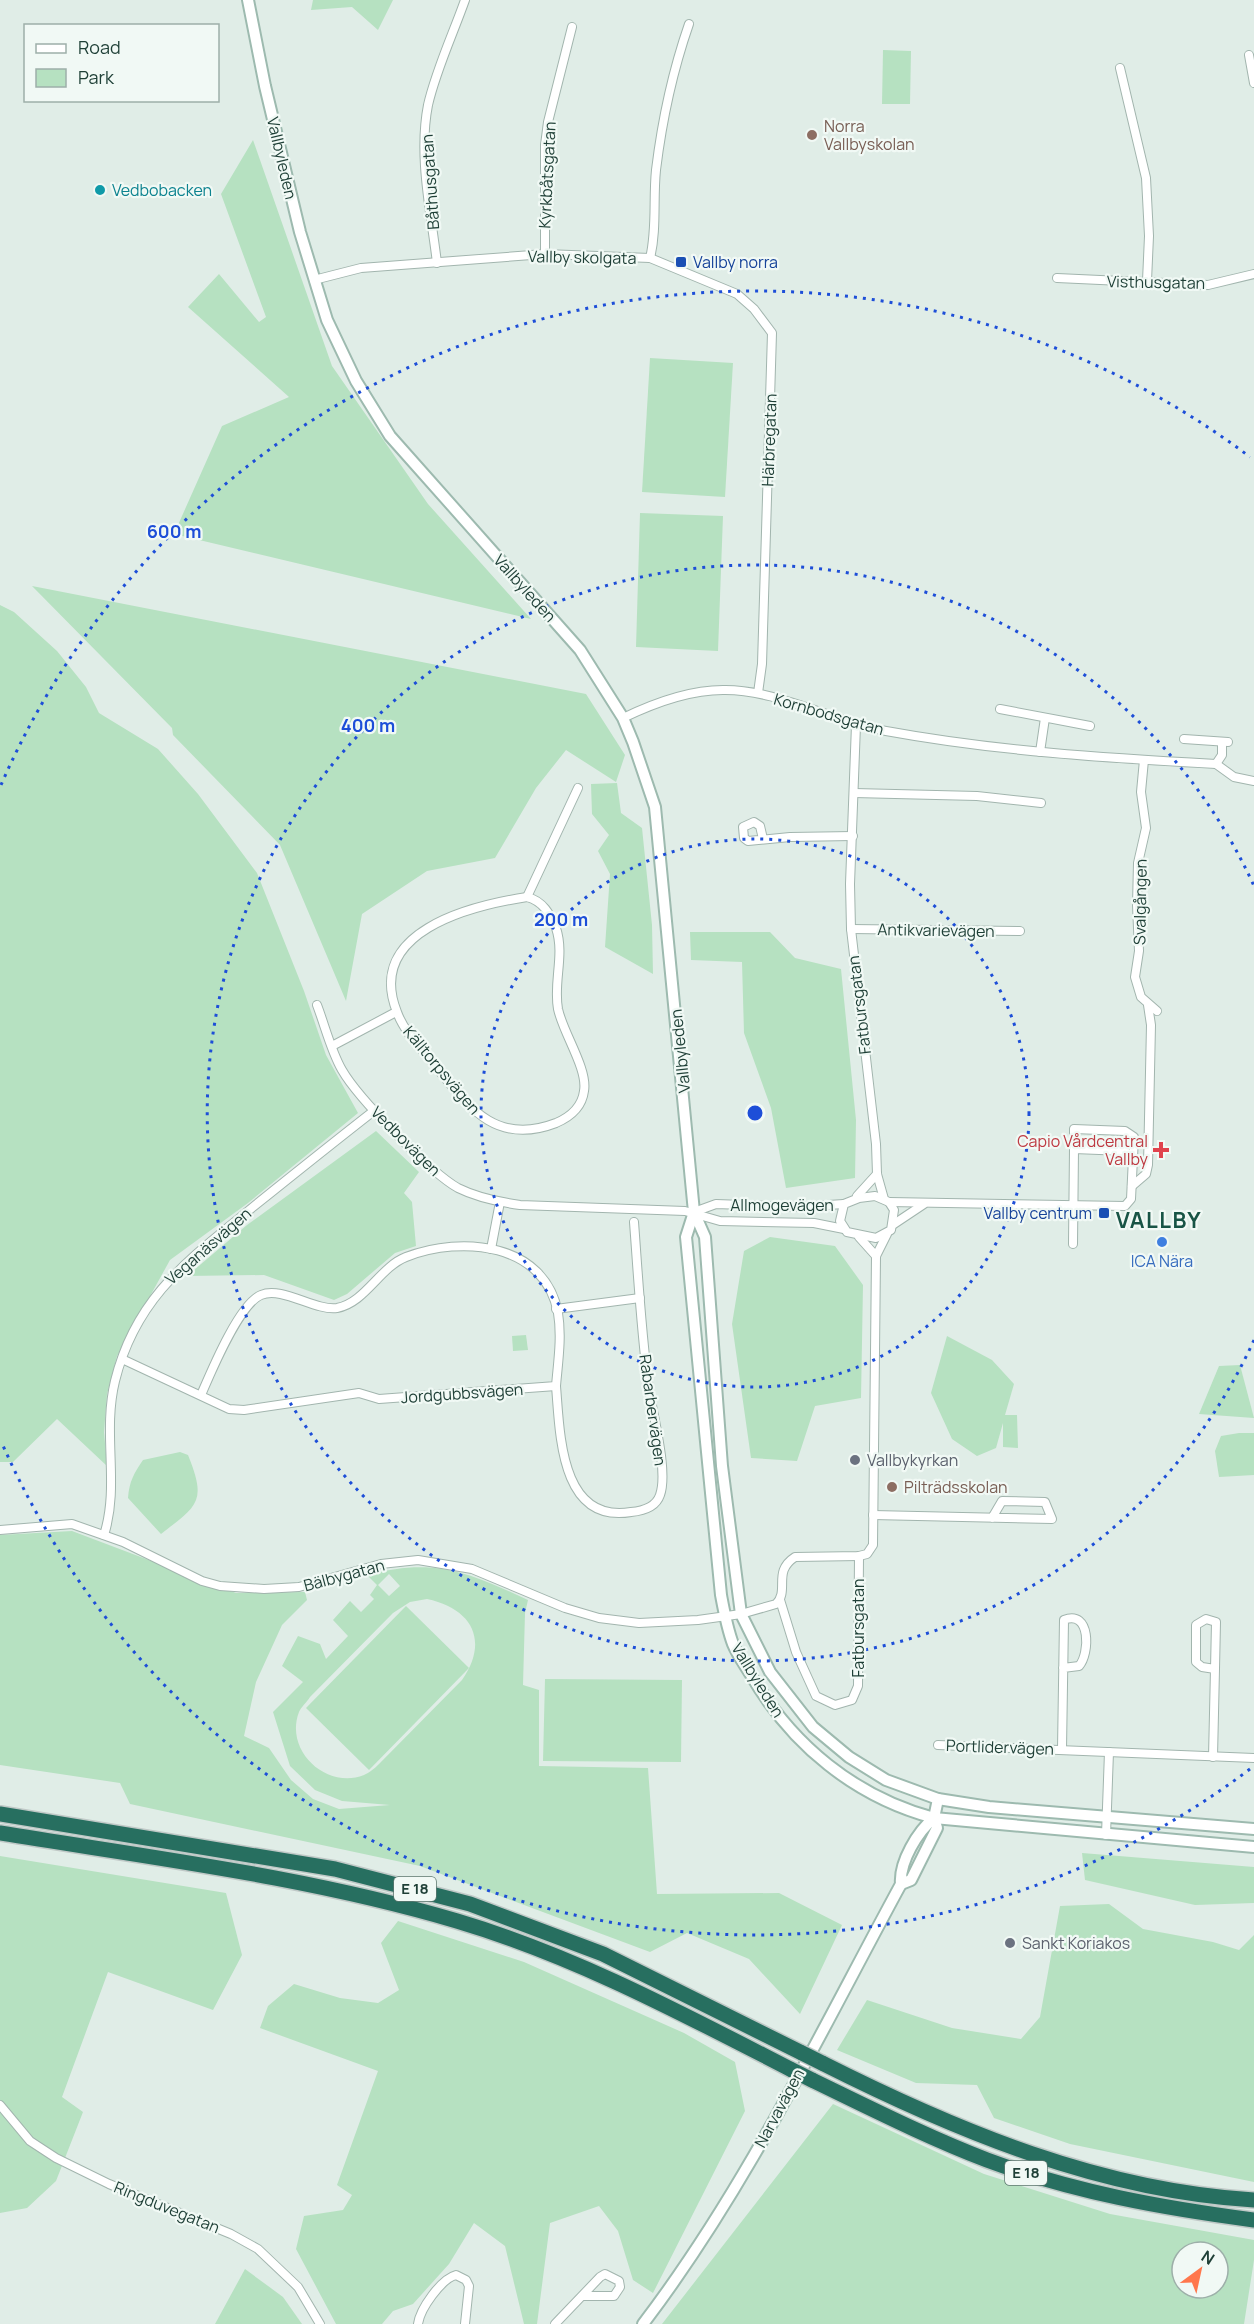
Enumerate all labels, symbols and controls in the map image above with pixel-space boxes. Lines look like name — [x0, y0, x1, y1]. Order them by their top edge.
legend — [24, 24, 219, 102]
text: Road — [78, 35, 121, 59]
text: Park — [78, 65, 115, 89]
street label: Vallbyleden — [262, 115, 302, 201]
place label: Norra Vallbyskolan — [824, 115, 915, 155]
street label: Kyrkbåtsgatan — [533, 121, 561, 229]
marker: Norra Vallbyskolan — [805, 128, 819, 142]
street label: Båthusgatan — [416, 134, 444, 230]
place label: Vedbobacken — [112, 179, 212, 201]
marker: Vedbobacken — [93, 183, 107, 197]
street label: Vallby skolgata — [527, 245, 637, 269]
place label: Vallby norra — [693, 251, 778, 273]
marker: Vallby norra — [674, 255, 688, 269]
street label: Visthusgatan — [1107, 270, 1205, 294]
street label: Härbregatan — [756, 393, 782, 487]
text: 600 m — [147, 519, 201, 543]
street label: Vallbyleden — [489, 549, 561, 627]
street label: Kornbodsgatan — [771, 688, 887, 740]
text: 400 m — [341, 713, 395, 737]
street label: Svalgången — [1128, 859, 1152, 945]
text: 200 m — [534, 907, 588, 931]
street label: Antikvarievägen — [877, 918, 995, 942]
street label: Fatbursgatan — [842, 955, 876, 1055]
street label: Vallbyleden — [665, 1008, 695, 1094]
street label: Källtorpsvägen — [398, 1021, 486, 1119]
street label: Vedbovägen — [366, 1101, 446, 1181]
centre of rings — [745, 1103, 765, 1123]
place label: Capio Vårdcentral Vallby — [1017, 1130, 1149, 1170]
marker: Capio Vårdcentral Vallby — [1152, 1141, 1170, 1159]
street label: Allmogevägen — [730, 1194, 834, 1216]
street label: Veganäsvägen — [160, 1202, 256, 1290]
place label: Vallby centrum — [984, 1202, 1092, 1224]
district label: VALLBY — [1116, 1205, 1202, 1235]
marker: Vallby centrum — [1097, 1206, 1111, 1220]
marker: ICA Nära — [1155, 1235, 1169, 1249]
place label: ICA Nära — [1131, 1250, 1193, 1272]
street label: Rabarbervägen — [634, 1353, 672, 1467]
street label: Jordgubbsvägen — [400, 1378, 524, 1408]
place label: Vallbykyrkan — [867, 1449, 958, 1471]
marker: Vallbykyrkan — [848, 1453, 862, 1467]
place label: Pilträdsskolan — [904, 1476, 1008, 1498]
marker: Pilträdsskolan — [885, 1480, 899, 1494]
street label: Bälbygatan — [301, 1554, 387, 1596]
street label: Fatbursgatan — [847, 1578, 869, 1678]
street label: Vallbyleden — [726, 1639, 790, 1721]
street label: Portlidervägen — [946, 1734, 1054, 1760]
road number: E 18 — [394, 1877, 436, 1901]
place label: Sankt Koriakos — [1022, 1932, 1130, 1954]
marker: Sankt Koriakos — [1003, 1936, 1017, 1950]
street label: Narvavägen — [749, 2065, 809, 2151]
road number: E 18 — [1005, 2161, 1047, 2185]
street label: Ringduvegatan — [111, 2176, 223, 2238]
north arrow — [1170, 2240, 1230, 2300]
text: N — [1197, 2245, 1219, 2270]

